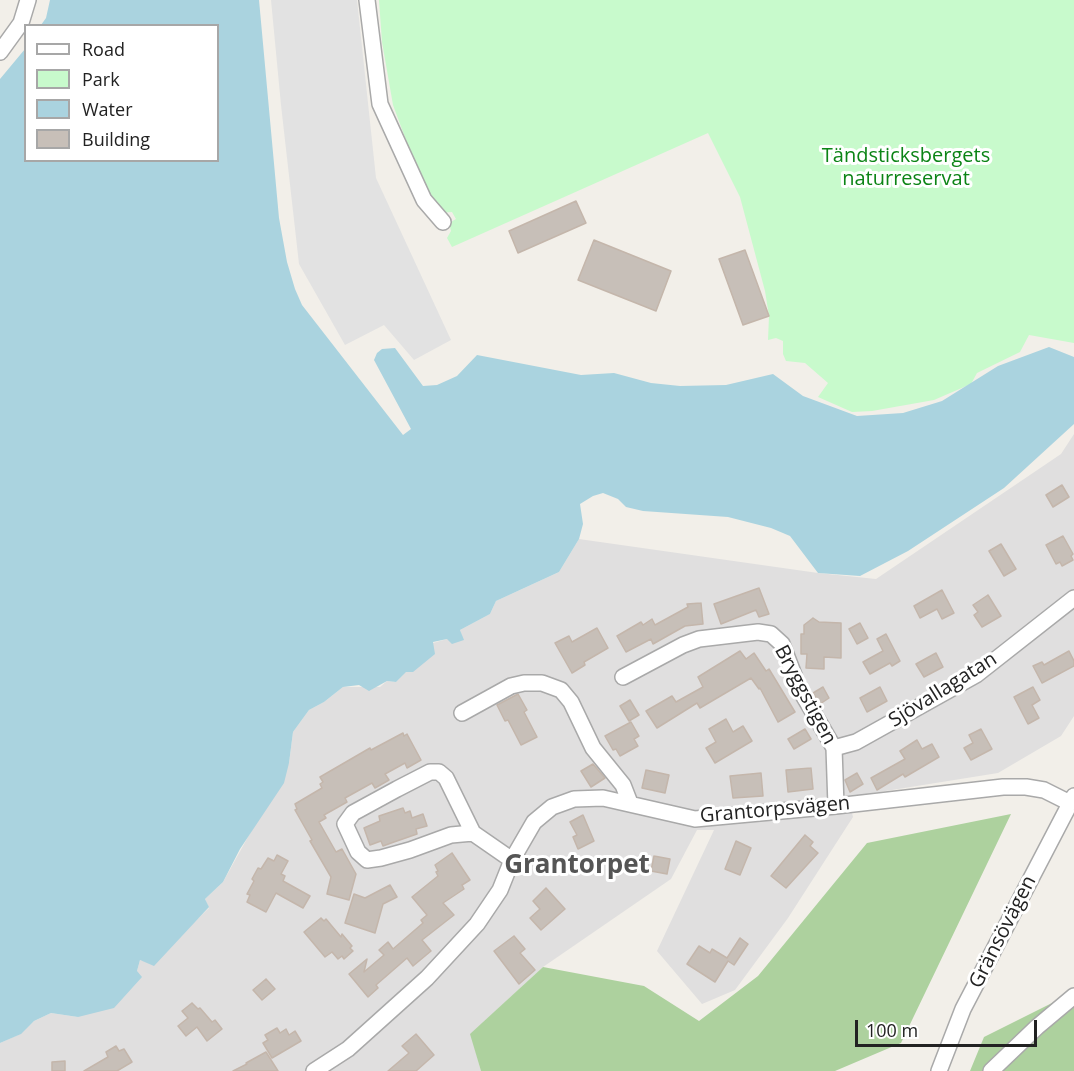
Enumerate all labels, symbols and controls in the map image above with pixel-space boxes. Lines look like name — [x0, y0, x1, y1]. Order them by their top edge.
legend — [24, 24, 219, 162]
text: Road — [82, 37, 125, 61]
text: Park — [82, 67, 120, 91]
text: Water — [82, 97, 133, 121]
text: Building — [82, 127, 150, 151]
park label: Tändsticksbergets naturreservat — [822, 144, 990, 191]
street label: Bryggstigen — [769, 641, 841, 749]
street label: Sjövallagatan — [885, 647, 1001, 733]
street label: Grantorpsvägen — [699, 791, 851, 829]
district label: Grantorpet — [504, 850, 650, 882]
street label: Gränsövägen — [964, 872, 1042, 992]
scale bar — [858, 1008, 1040, 1046]
text: 100 m — [866, 1018, 918, 1042]

